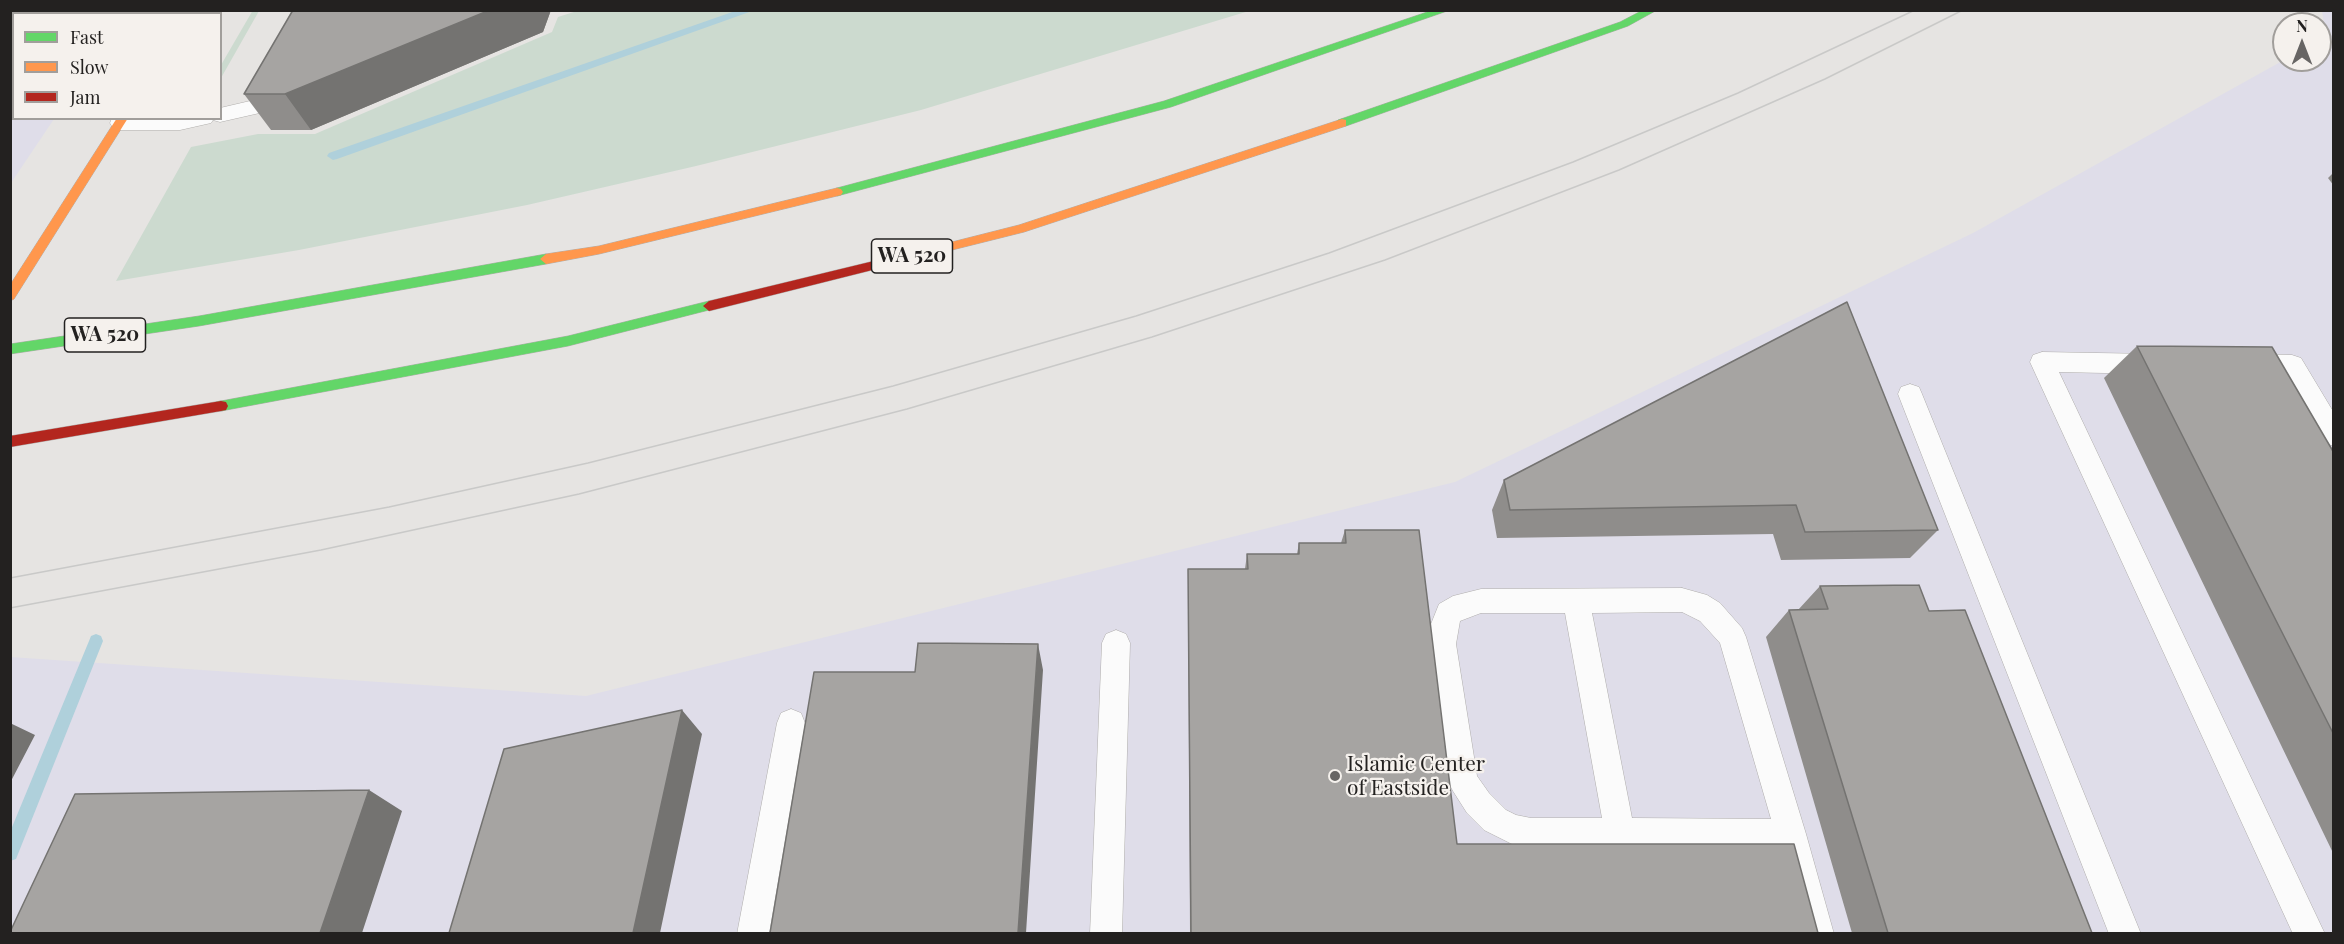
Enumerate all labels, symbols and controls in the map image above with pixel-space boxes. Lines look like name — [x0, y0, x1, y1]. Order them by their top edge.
legend — [12, 12, 222, 120]
north arrow — [2272, 12, 2332, 72]
text: N — [2296, 15, 2308, 36]
text: Fast — [70, 25, 103, 49]
text: Slow — [70, 55, 108, 79]
text: Jam — [70, 85, 100, 109]
road number: WA 520 — [872, 239, 952, 273]
road number: WA 520 — [64, 318, 146, 352]
place label: Islamic Center of Eastside — [1347, 751, 1485, 801]
marker: Islamic Center of Eastside — [1328, 769, 1342, 783]

